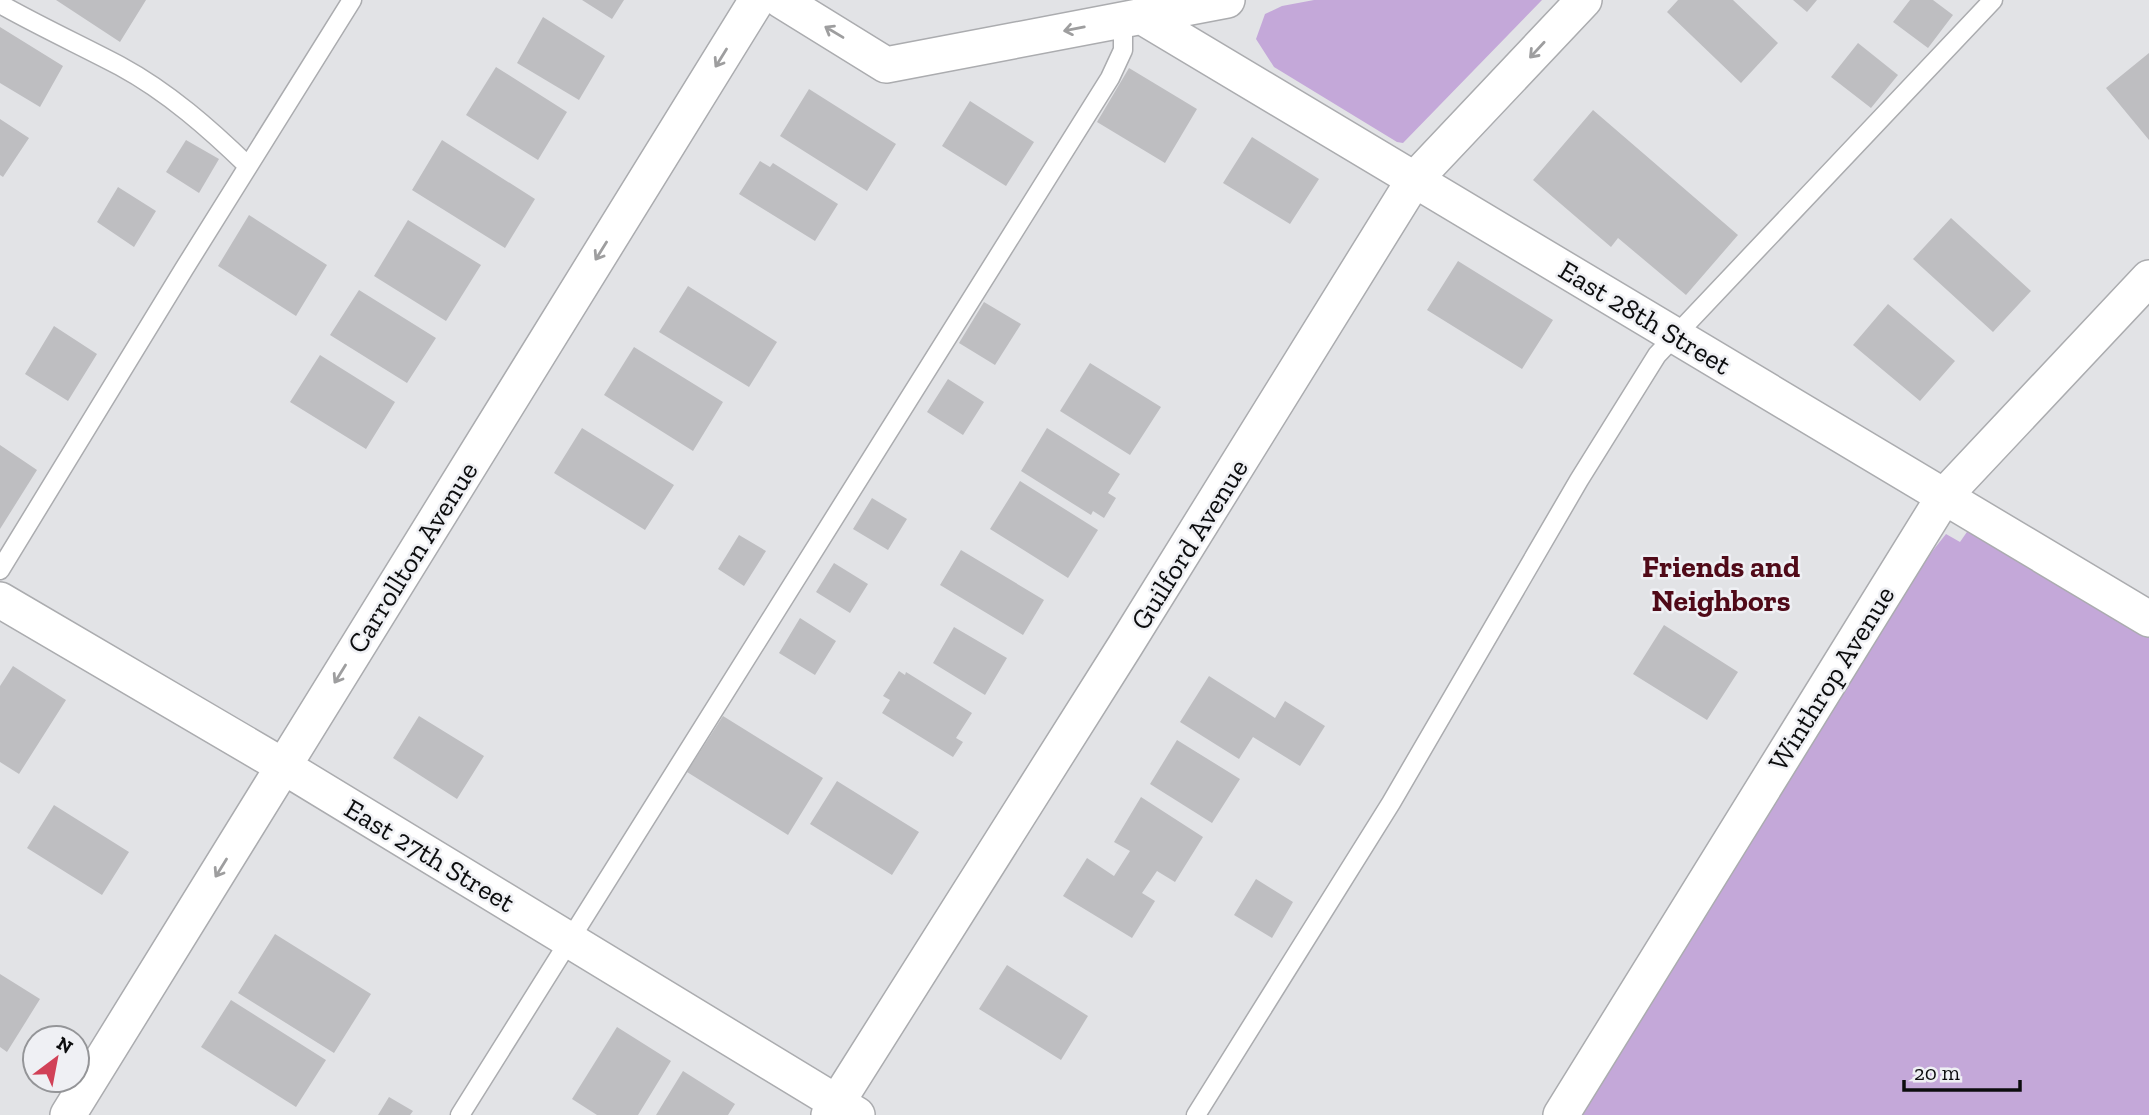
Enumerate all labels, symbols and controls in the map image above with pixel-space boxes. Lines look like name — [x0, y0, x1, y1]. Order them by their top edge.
one-way arrow — [1063, 23, 1086, 36]
one-way arrow — [824, 25, 844, 39]
one-way arrow — [1529, 41, 1545, 59]
one-way arrow — [713, 48, 728, 67]
one-way arrow — [594, 241, 608, 261]
street label: East 28th Street — [1553, 253, 1737, 382]
street label: Guilford Avenue — [1124, 453, 1255, 636]
street label: Carrollton Avenue — [340, 455, 485, 659]
district label: Friends and Neighbors — [1642, 549, 1800, 619]
street label: Winthrop Avenue — [1761, 580, 1901, 777]
one-way arrow — [333, 664, 347, 684]
street label: East 27th Street — [339, 792, 521, 919]
one-way arrow — [213, 858, 228, 877]
north arrow — [21, 1024, 91, 1094]
text: N — [53, 1031, 77, 1059]
scale bar — [1904, 1048, 2020, 1092]
text: 20 m — [1914, 1060, 1960, 1085]

